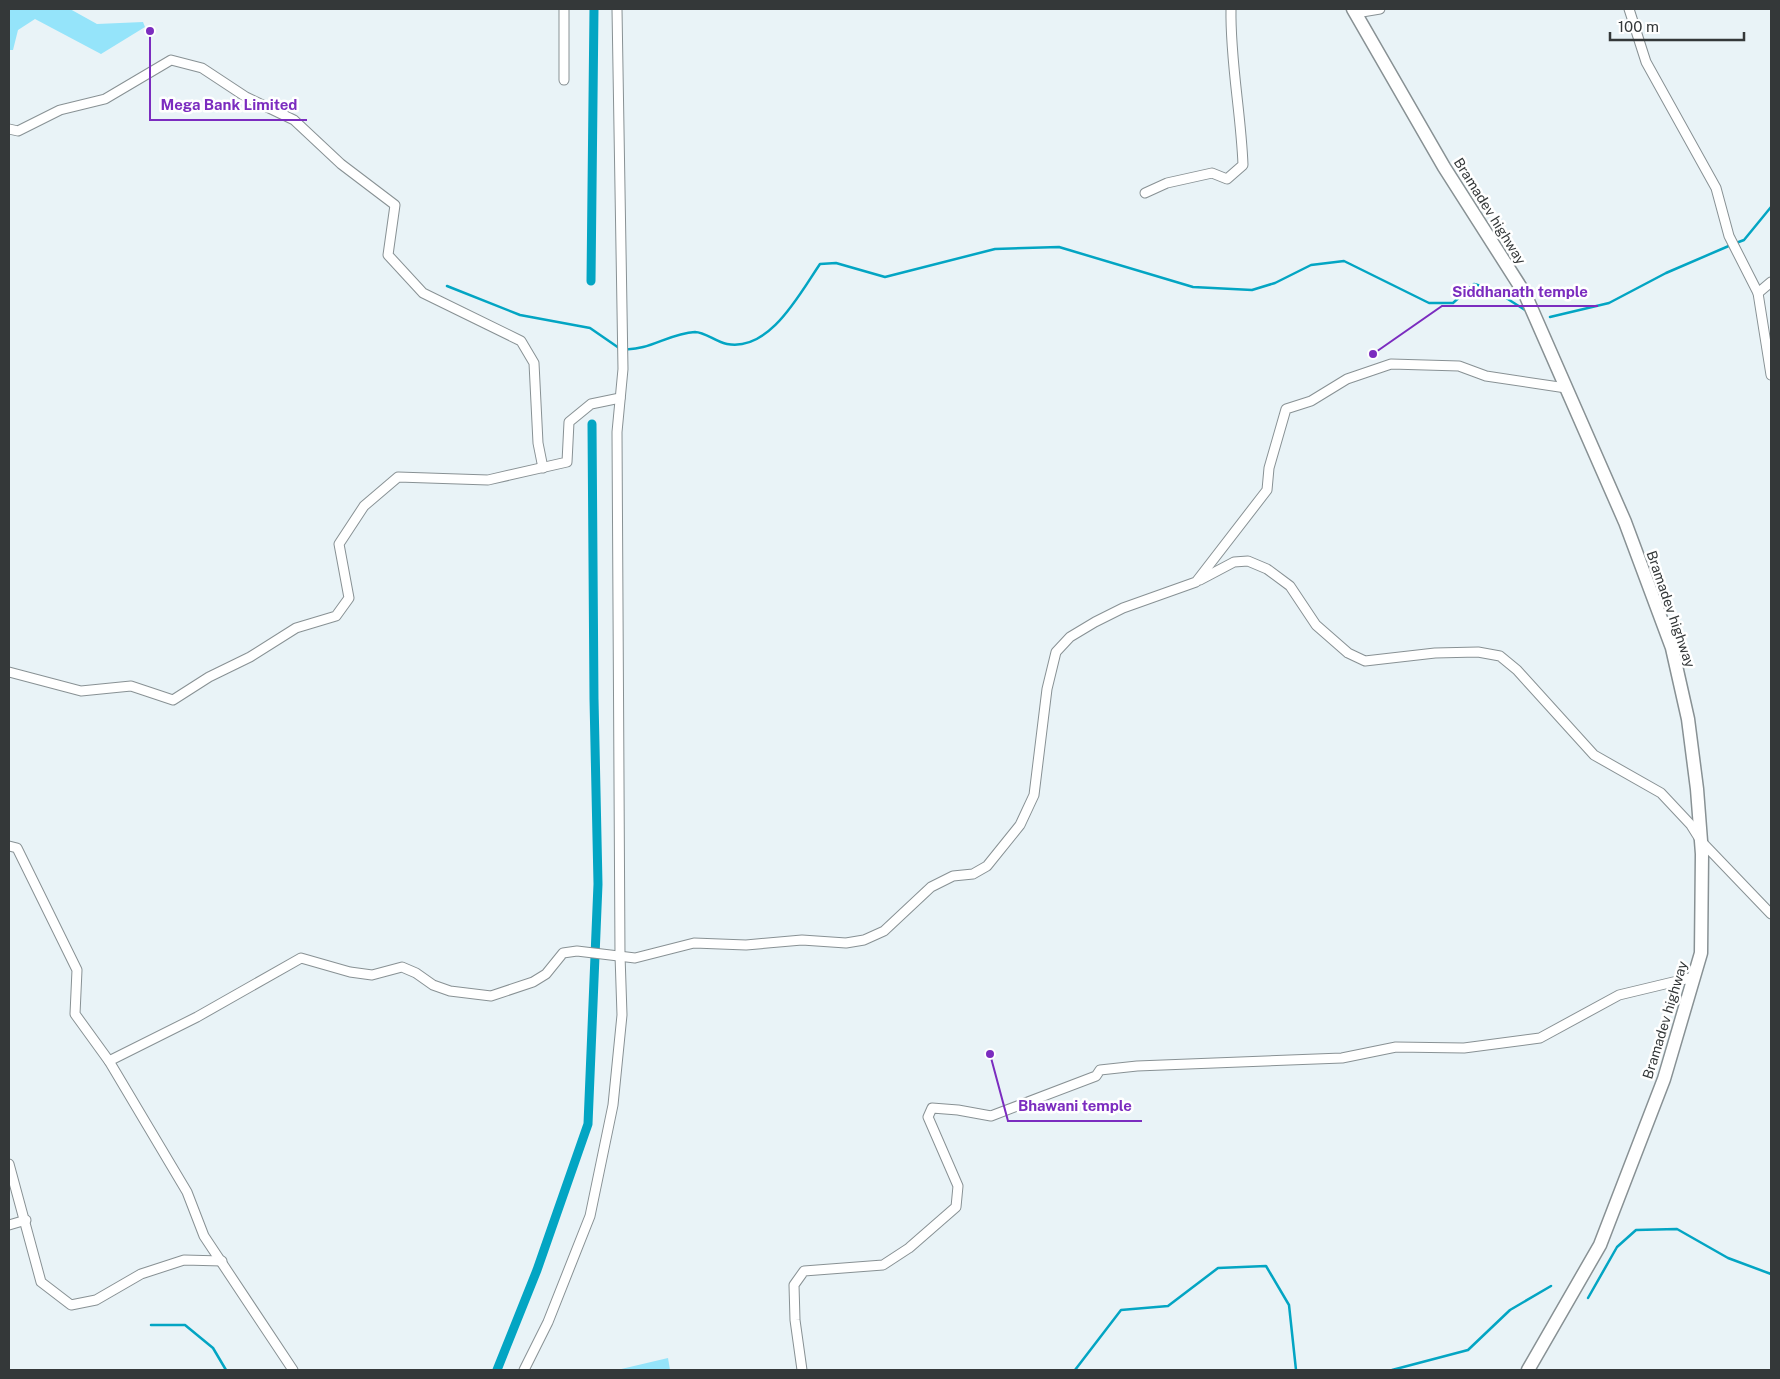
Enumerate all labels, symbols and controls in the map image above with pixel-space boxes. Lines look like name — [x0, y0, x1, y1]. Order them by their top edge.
scale bar — [1610, 10, 1744, 42]
text: 100 m — [1618, 18, 1659, 35]
callout: Mega Bank Limited — [150, 90, 307, 120]
text: Mega Bank Limited — [161, 96, 297, 113]
street label: Bramadev highway — [1451, 155, 1530, 268]
callout: Siddhanath temple — [1442, 276, 1598, 306]
text: Siddhanath temple — [1452, 283, 1588, 300]
street label: Bramadev highway — [1643, 548, 1699, 670]
street label: Bramadev highway — [1639, 959, 1691, 1081]
callout: Bhawani temple — [1008, 1091, 1142, 1121]
text: Bhawani temple — [1018, 1097, 1132, 1114]

